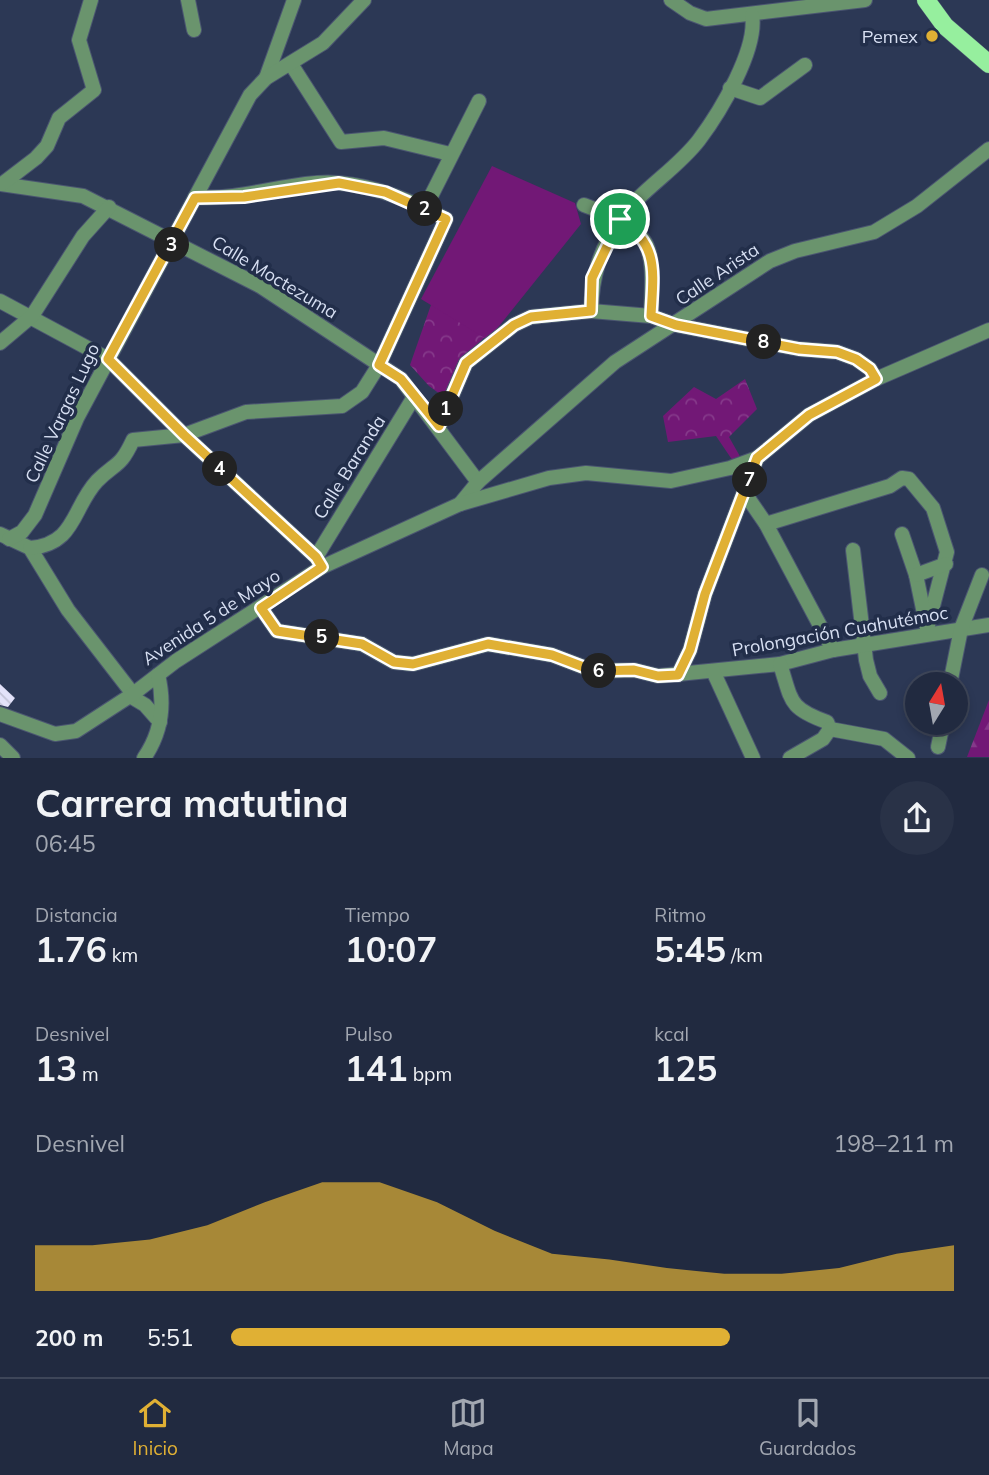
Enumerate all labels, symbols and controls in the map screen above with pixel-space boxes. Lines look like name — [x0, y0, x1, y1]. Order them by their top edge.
place label: Pemex — [862, 25, 918, 48]
marker: Pemex — [924, 28, 940, 44]
pin — [590, 189, 650, 249]
pin: 2 — [408, 192, 442, 227]
text: 2 — [419, 196, 430, 220]
icon: arrive — [601, 200, 639, 238]
pin: 3 — [154, 228, 190, 262]
street label: Calle Moctezuma — [208, 230, 342, 324]
text: 3 — [166, 232, 177, 256]
street label: Calle Arista — [671, 238, 763, 310]
pin: 8 — [746, 324, 782, 360]
text: 8 — [758, 329, 769, 353]
street label: Calle Vargas Lugo — [20, 340, 104, 486]
pin: 1 — [428, 392, 464, 426]
text: 1 — [440, 396, 451, 420]
street label: Calle Baranda — [308, 411, 390, 523]
pin: 4 — [202, 452, 238, 486]
text: 4 — [214, 456, 225, 480]
pin: 7 — [732, 462, 768, 498]
text: 7 — [744, 467, 755, 491]
street label: Avenida 5 de Mayo — [138, 564, 284, 670]
street label: Prolongación Cuahutémoc — [730, 601, 950, 661]
pin: 5 — [304, 620, 340, 654]
text: 5 — [316, 624, 327, 648]
pin: 6 — [582, 654, 616, 688]
text: 6 — [593, 658, 604, 682]
north arrow — [905, 672, 968, 735]
map controls — [905, 672, 968, 735]
text: Carrera matutina — [35, 779, 349, 827]
button: share — [880, 781, 954, 855]
text: 06:45 — [35, 829, 95, 858]
text: Distancia — [35, 903, 118, 927]
text: Tiempo — [345, 903, 410, 927]
text: Ritmo — [654, 903, 706, 927]
text: 1.76 — [35, 927, 107, 971]
text: 10:07 — [345, 927, 437, 971]
text: 5:45 — [654, 927, 726, 971]
text: km — [107, 943, 138, 967]
text: /km — [726, 943, 763, 967]
text: Desnivel — [35, 1022, 109, 1046]
text: Pulso — [345, 1022, 393, 1046]
text: kcal — [654, 1022, 689, 1046]
text: 13 — [35, 1046, 77, 1090]
text: 141 — [345, 1046, 408, 1090]
text: 125 — [654, 1046, 717, 1090]
text: m — [77, 1062, 99, 1086]
text: bpm — [408, 1062, 452, 1086]
text: Desnivel — [35, 1129, 125, 1158]
text: 198–211 m — [833, 1129, 954, 1158]
text: 200 m — [35, 1323, 103, 1352]
text: 5:51 — [147, 1323, 194, 1352]
tab: Inicio — [133, 1394, 178, 1460]
tab: Mapa — [443, 1394, 494, 1460]
tab: Guardados — [759, 1394, 856, 1460]

